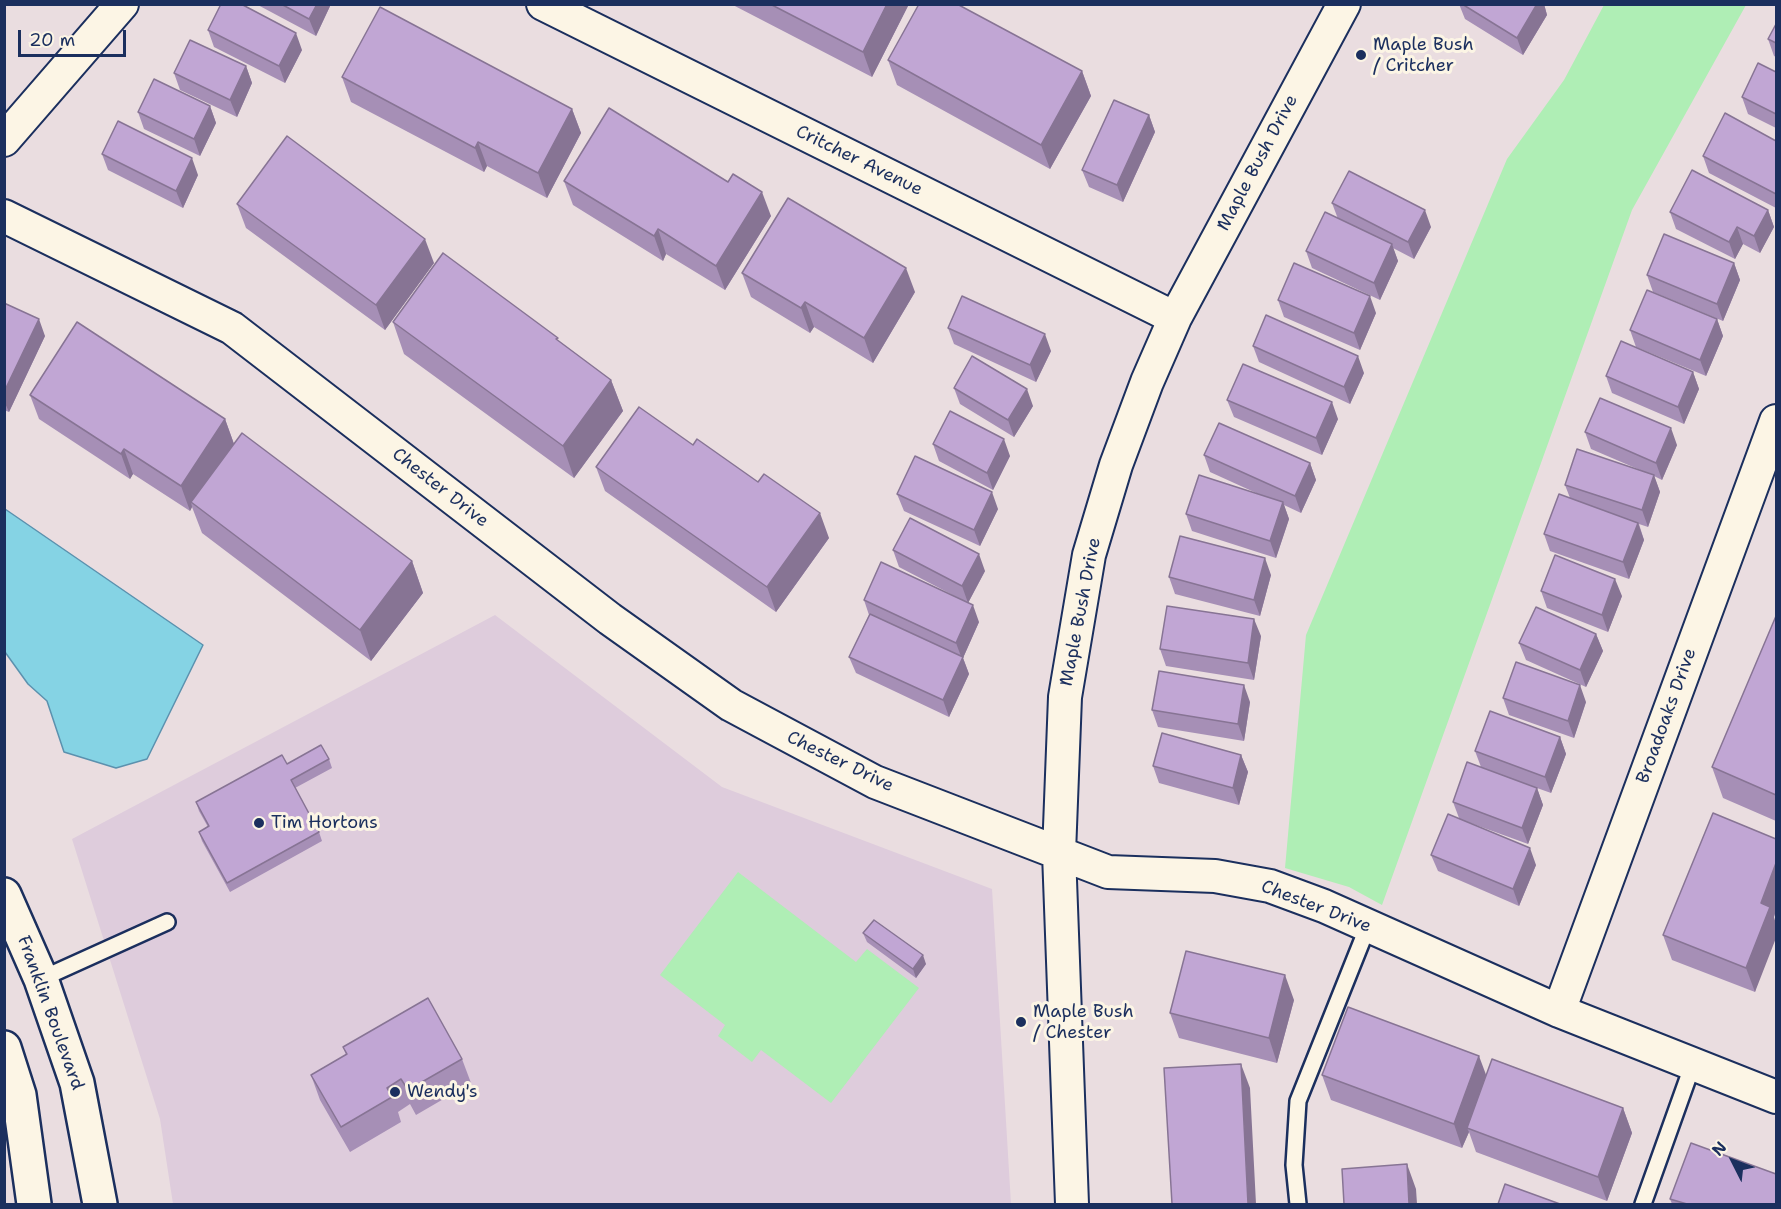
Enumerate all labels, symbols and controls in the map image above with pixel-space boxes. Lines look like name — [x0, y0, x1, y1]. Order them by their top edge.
scale bar — [21, 18, 129, 56]
text: 20 m — [29, 28, 75, 52]
place label: Maple Bush / Critcher — [1373, 34, 1474, 76]
marker: Maple Bush / Critcher — [1354, 48, 1368, 62]
street label: Maple Bush Drive — [1213, 91, 1303, 235]
street label: Critcher Avenue — [792, 121, 926, 201]
street label: Chester Drive — [388, 444, 492, 532]
street label: Maple Bush Drive — [1056, 536, 1106, 688]
street label: Broadoaks Drive — [1632, 645, 1702, 787]
street label: Chester Drive — [783, 727, 897, 797]
place label: Tim Hortons — [271, 812, 378, 834]
marker: Tim Hortons — [252, 816, 266, 830]
street label: Chester Drive — [1258, 876, 1374, 938]
street label: Franklin Boulevard — [12, 933, 88, 1093]
place label: Maple Bush / Chester — [1033, 1001, 1134, 1044]
marker: Maple Bush / Chester — [1014, 1015, 1028, 1029]
place label: Wendy's — [407, 1081, 478, 1103]
marker: Wendy's — [388, 1085, 402, 1099]
north arrow — [1703, 1131, 1763, 1191]
text: N — [1707, 1137, 1731, 1160]

